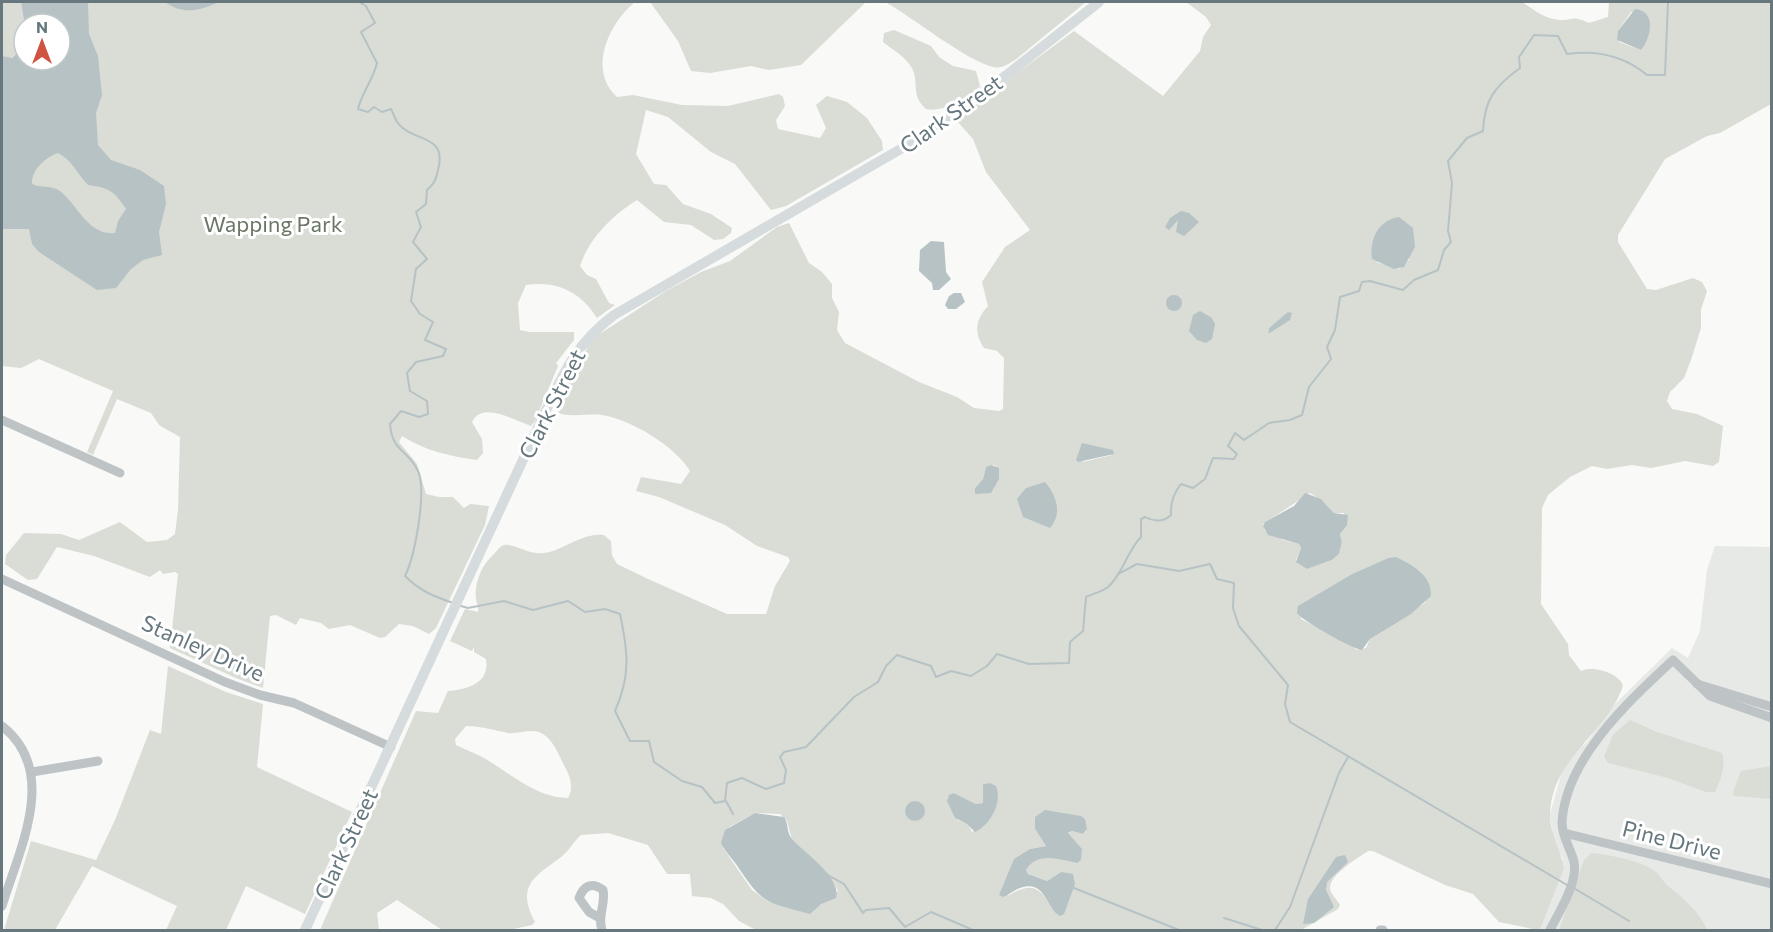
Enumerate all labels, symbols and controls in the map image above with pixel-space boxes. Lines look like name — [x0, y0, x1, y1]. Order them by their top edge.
north arrow — [12, 12, 72, 72]
text: N — [36, 17, 48, 36]
street label: Clark Street — [894, 68, 1007, 159]
park label: Wapping Park — [203, 210, 343, 237]
street label: Clark Street — [512, 345, 591, 463]
street label: Stanley Drive — [138, 608, 269, 687]
street label: Clark Street — [308, 784, 383, 904]
street label: Pine Drive — [1620, 814, 1724, 865]

